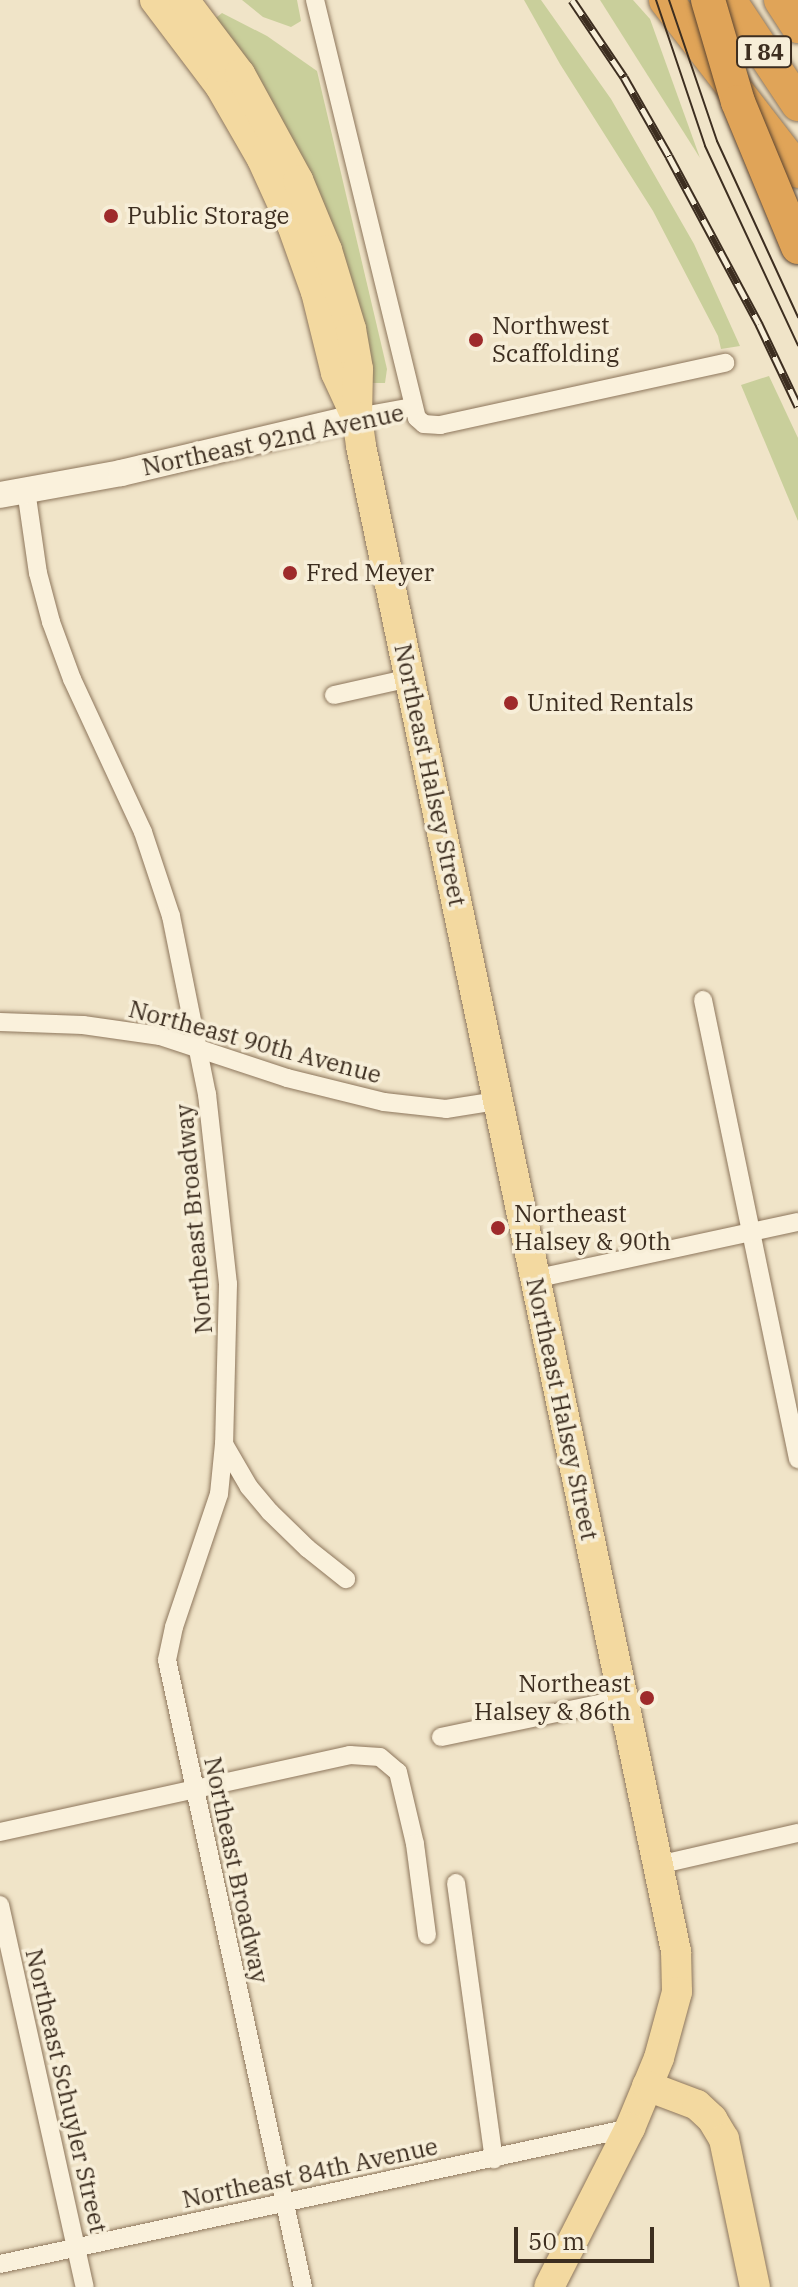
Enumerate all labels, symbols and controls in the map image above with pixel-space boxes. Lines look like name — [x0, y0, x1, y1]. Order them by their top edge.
road number: I 84 — [736, 34, 792, 70]
place label: Public Storage — [127, 202, 289, 230]
marker: Public Storage — [102, 207, 120, 225]
place label: Northwest Scaffolding — [492, 312, 619, 368]
marker: Northwest Scaffolding — [467, 331, 485, 349]
street label: Northeast 92nd Avenue — [139, 398, 407, 482]
place label: Fred Meyer — [306, 559, 434, 587]
marker: Fred Meyer — [281, 564, 299, 582]
street label: Northeast Halsey Street — [388, 641, 472, 909]
place label: United Rentals — [527, 689, 694, 717]
marker: United Rentals — [502, 694, 520, 712]
street label: Northeast 90th Avenue — [126, 994, 384, 1090]
street label: Northeast Broadway — [170, 1103, 218, 1335]
place label: Northeast Halsey & 90th — [514, 1200, 671, 1256]
marker: Northeast Halsey & 90th — [489, 1219, 507, 1237]
street label: Northeast Halsey Street — [520, 1275, 604, 1543]
place label: Northeast Halsey & 86th — [474, 1670, 631, 1726]
marker: Northeast Halsey & 86th — [638, 1689, 656, 1707]
street label: Northeast Broadway — [198, 1754, 274, 1986]
street label: Northeast Schuyler Street — [19, 1946, 113, 2236]
street label: Northeast 84th Avenue — [180, 2132, 440, 2214]
scale bar — [518, 2211, 658, 2261]
text: 50 m — [528, 2225, 585, 2257]

